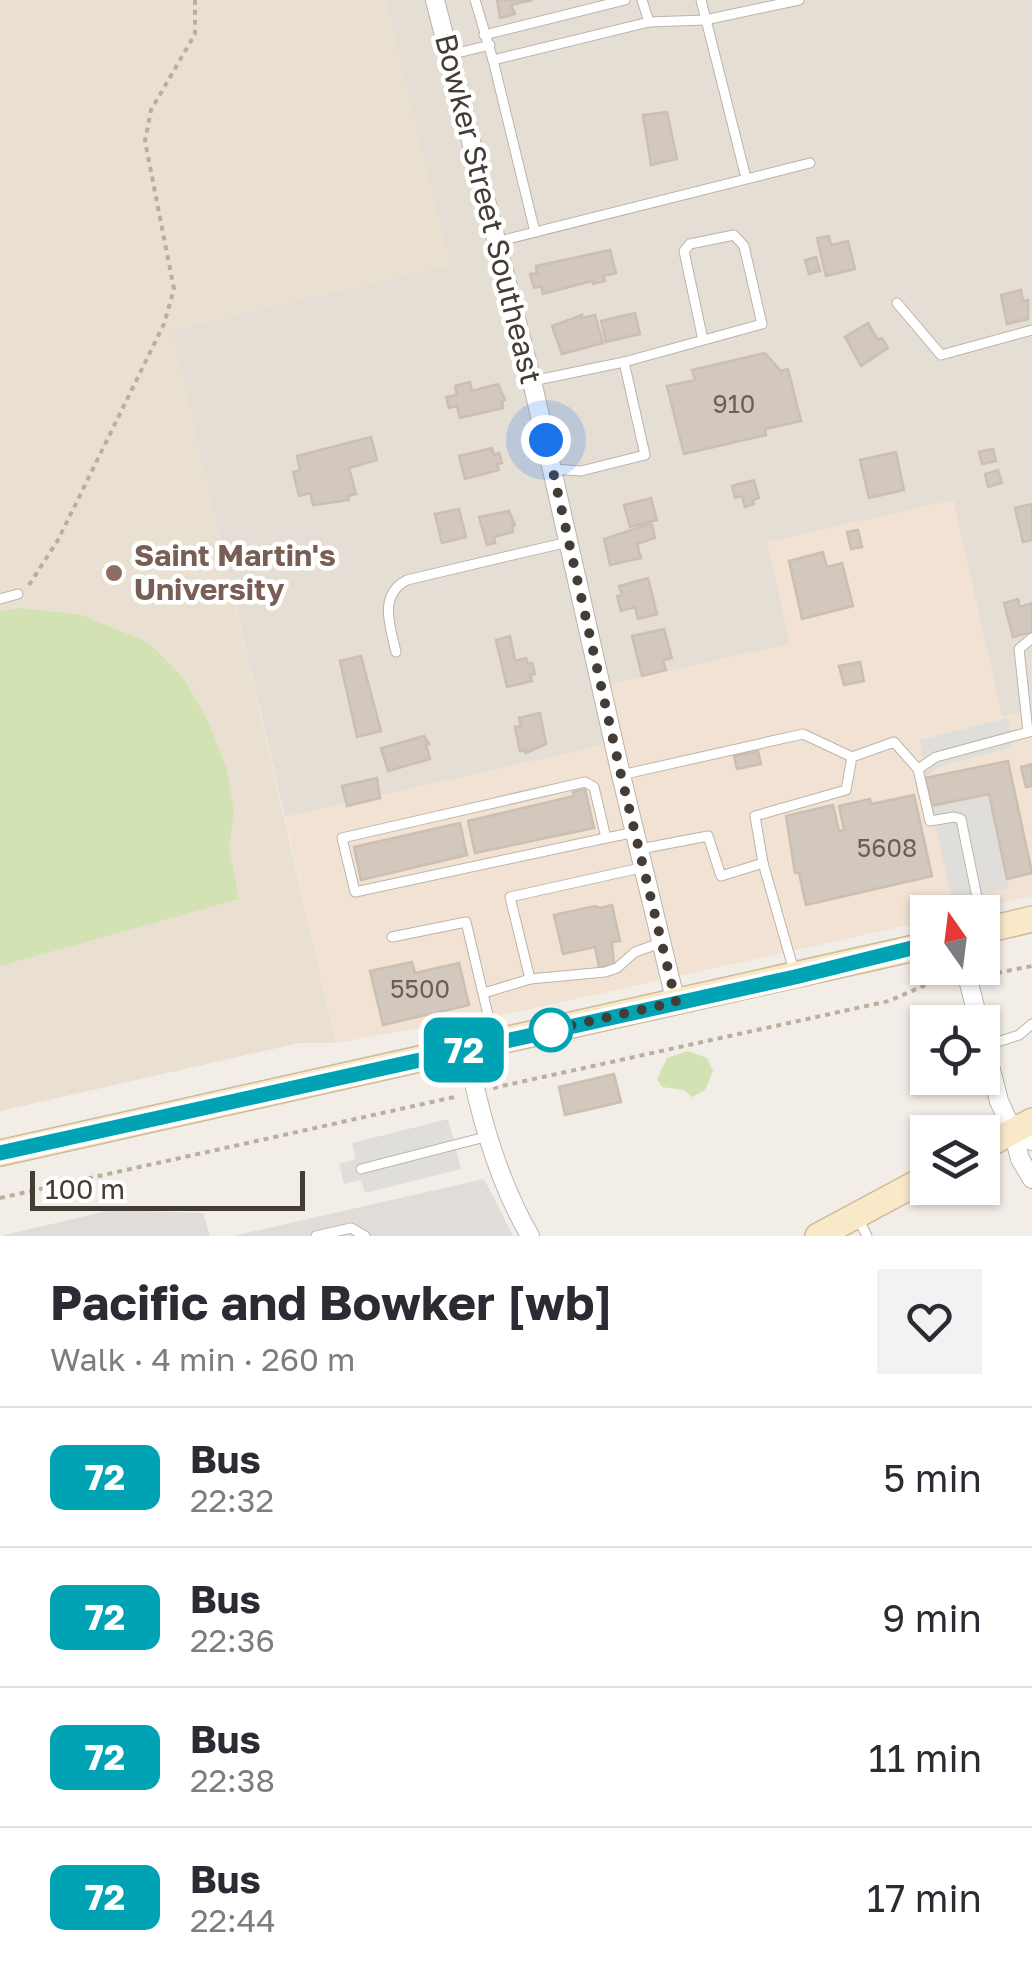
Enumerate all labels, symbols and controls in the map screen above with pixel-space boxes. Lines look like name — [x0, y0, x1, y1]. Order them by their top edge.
street label: Bowker Street Southeast — [428, 30, 550, 387]
house number: 910 — [713, 388, 755, 419]
your location — [521, 415, 571, 465]
place label: Saint Martin's University — [134, 537, 336, 607]
marker: Saint Martin's University — [103, 562, 125, 584]
house number: 5608 — [857, 832, 917, 863]
north arrow — [910, 895, 1000, 985]
map controls — [910, 895, 1000, 1205]
house number: 5500 — [390, 973, 450, 1004]
button: locate — [910, 1005, 1000, 1095]
unlabelled marker — [530, 1009, 572, 1051]
line badge: 72 — [419, 1018, 509, 1082]
text: 72 — [444, 1029, 484, 1071]
button: layers — [910, 1115, 1000, 1205]
scale bar — [30, 1166, 305, 1210]
text: 100 m — [45, 1172, 125, 1205]
button: heart — [877, 1269, 982, 1374]
text: Pacific and Bowker [wb] — [50, 1273, 613, 1331]
text: Walk · 4 min · 260 m — [50, 1340, 355, 1378]
text: Bus — [190, 1436, 261, 1481]
text: 5 min — [883, 1455, 982, 1500]
text: 72 — [85, 1456, 125, 1498]
text: 22:32 — [190, 1481, 274, 1519]
text: Bus — [190, 1576, 261, 1621]
text: 9 min — [882, 1595, 982, 1640]
text: 72 — [85, 1596, 125, 1638]
text: 22:36 — [190, 1621, 275, 1659]
text: Bus — [190, 1716, 261, 1761]
text: 11 min — [868, 1735, 982, 1780]
text: 72 — [85, 1736, 125, 1778]
text: 22:38 — [190, 1761, 275, 1799]
text: Bus — [190, 1856, 261, 1901]
text: 17 min — [867, 1875, 982, 1920]
text: 72 — [85, 1876, 125, 1918]
text: 22:44 — [190, 1901, 276, 1939]

